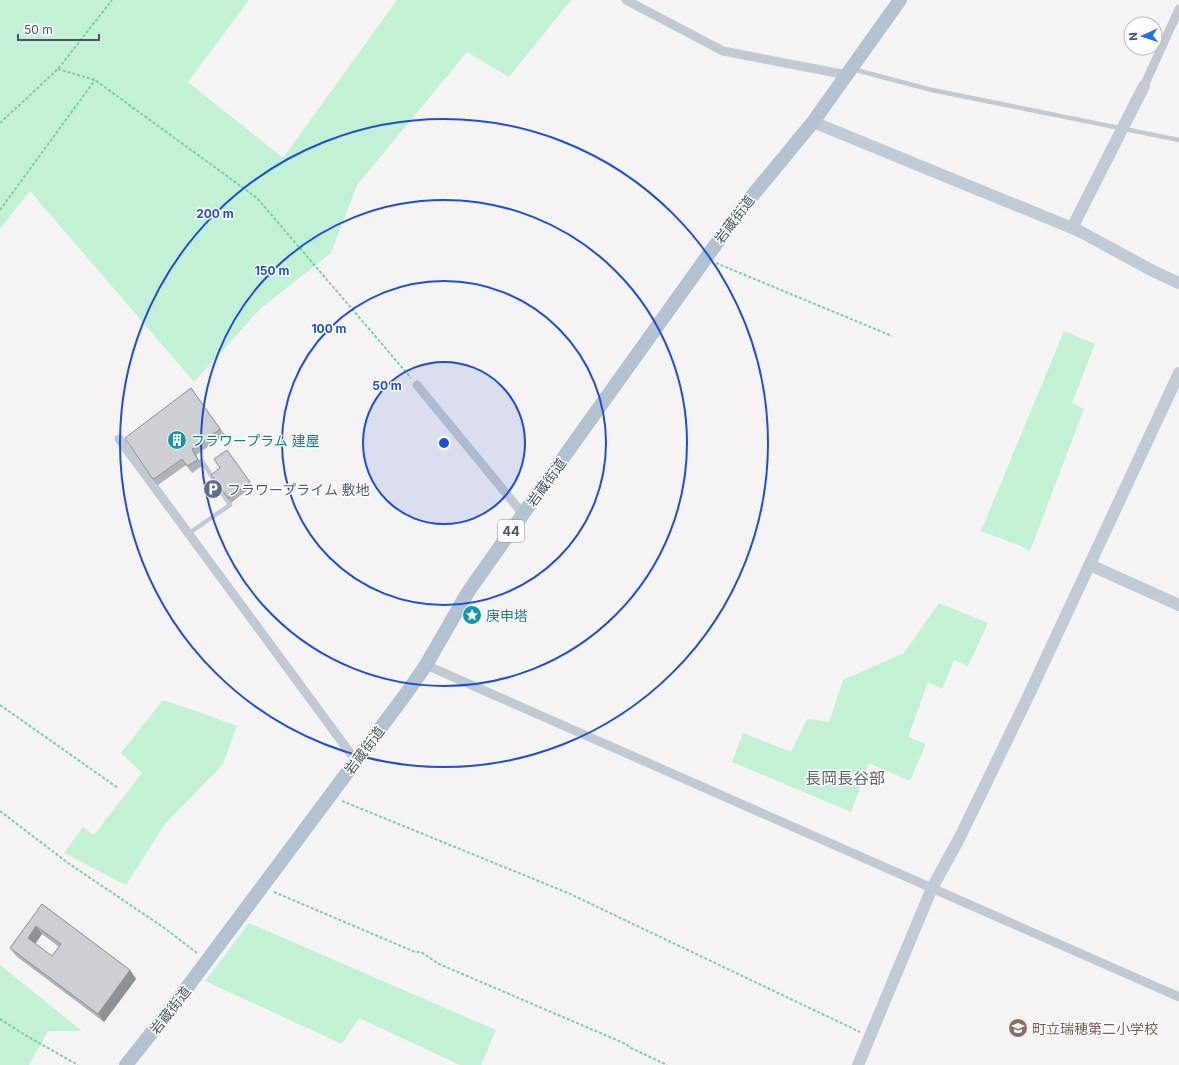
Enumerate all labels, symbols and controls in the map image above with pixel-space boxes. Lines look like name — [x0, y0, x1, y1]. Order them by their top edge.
scale bar — [18, 16, 99, 42]
north arrow — [1123, 16, 1163, 56]
text: 50 m — [24, 22, 53, 37]
text: N — [1126, 32, 1140, 41]
street label: 岩蔵街道 — [710, 192, 758, 246]
text: 200 m — [196, 206, 234, 221]
text: 150 m — [255, 263, 289, 278]
text: 100 m — [311, 321, 347, 336]
text: 50 m — [372, 378, 402, 393]
building icon: フラワープラム 建屋 — [166, 429, 188, 451]
place label: フラワープラム 建屋 — [191, 432, 320, 449]
centre of rings — [437, 436, 451, 450]
street label: 岩蔵街道 — [523, 454, 569, 510]
parking icon: フラワープライム 敷地 — [202, 478, 224, 500]
place label: フラワープライム 敷地 — [227, 481, 370, 498]
road number: 44 — [498, 520, 524, 542]
place icon: 庚申塔 — [461, 604, 483, 626]
place label: 庚申塔 — [486, 607, 528, 624]
street label: 岩蔵街道 — [340, 723, 388, 777]
district label: 長岡長谷部 — [805, 768, 885, 788]
street label: 岩蔵街道 — [146, 983, 194, 1037]
school or university icon: 町立瑞穂第二小学校 — [1007, 1017, 1029, 1039]
place label: 町立瑞穂第二小学校 — [1032, 1020, 1158, 1037]

